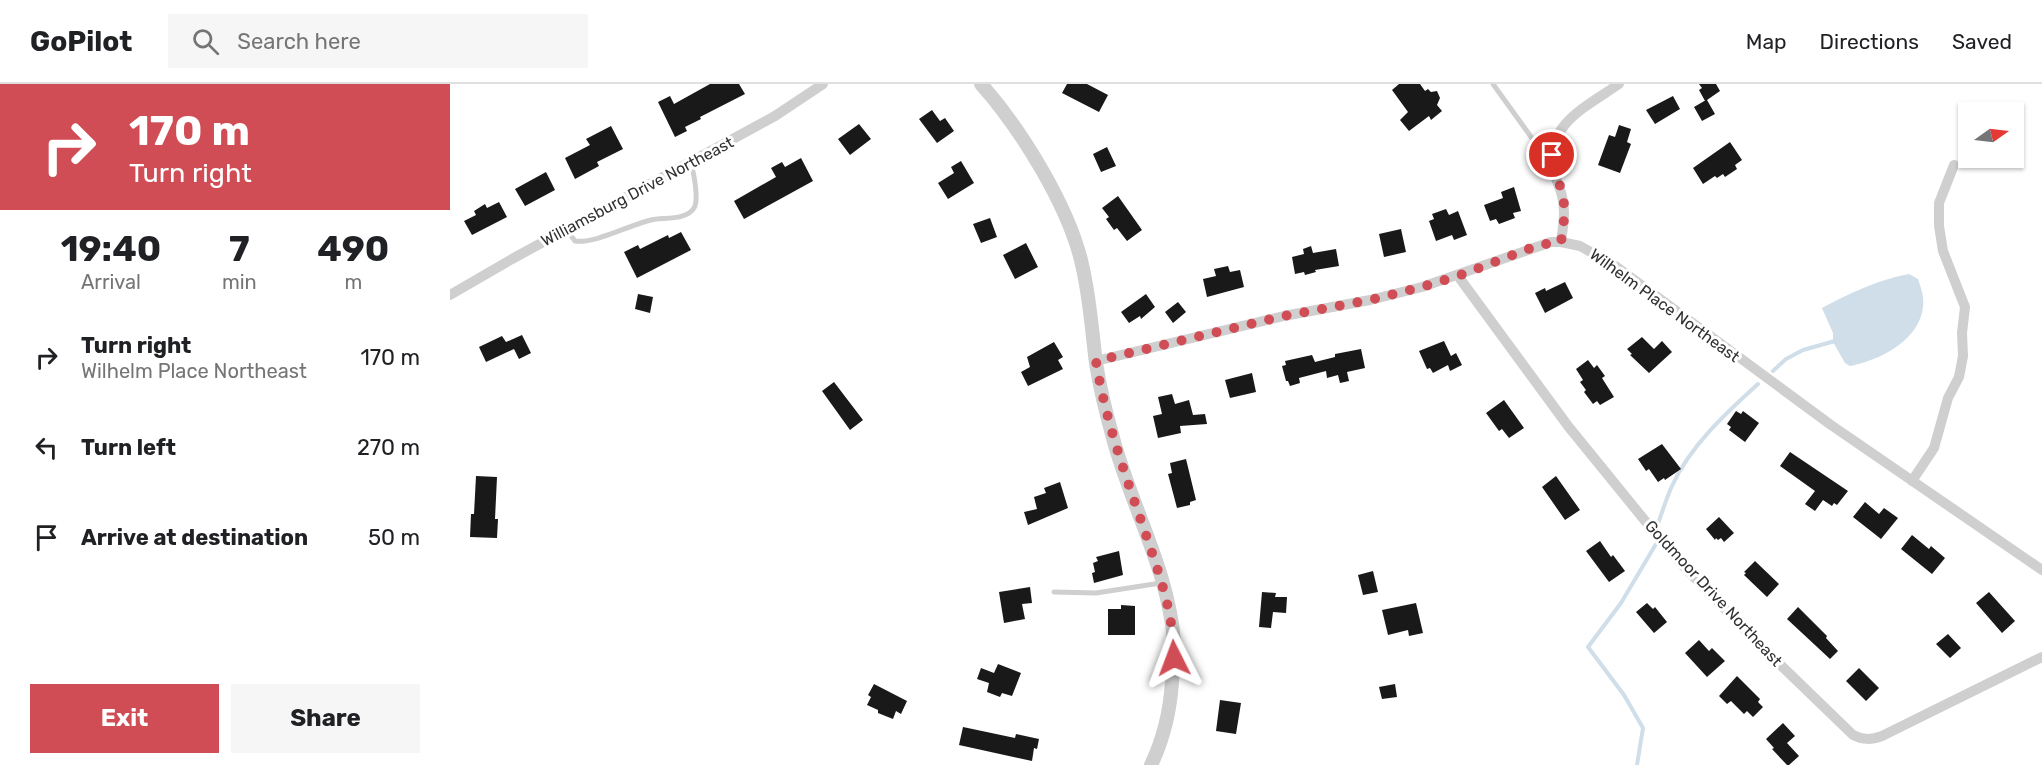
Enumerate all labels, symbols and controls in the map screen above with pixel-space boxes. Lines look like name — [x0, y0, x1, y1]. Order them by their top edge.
search box — [168, 14, 588, 68]
text: GoPilot — [30, 25, 132, 58]
icon: search — [189, 25, 222, 58]
text: Search here — [237, 28, 361, 55]
text: Map — [1746, 29, 1787, 54]
text: Directions — [1820, 29, 1919, 54]
text: Saved — [1952, 29, 2012, 54]
north arrow — [1958, 102, 2024, 168]
map controls — [1958, 102, 2024, 168]
text: 170 m — [129, 106, 250, 156]
icon: right — [30, 108, 108, 186]
pin — [1526, 129, 1577, 180]
street label: Williamsburg Drive Northeast — [538, 133, 737, 250]
icon: arrive — [1535, 138, 1568, 171]
text: Turn right — [129, 157, 252, 189]
text: 19:40 — [61, 227, 161, 270]
text: 7 — [229, 227, 250, 270]
text: 490 — [317, 227, 389, 270]
street label: Wilhelm Place Northeast — [1586, 245, 1743, 366]
text: Arrival — [81, 270, 141, 294]
text: min — [222, 270, 257, 294]
text: m — [344, 270, 362, 294]
text: Turn right — [81, 332, 191, 359]
icon: right — [30, 341, 63, 374]
text: 170 m — [360, 344, 420, 371]
text: Wilhelm Place Northeast — [81, 359, 307, 383]
icon: left — [30, 431, 63, 464]
text: Turn left — [81, 434, 176, 461]
text: 270 m — [357, 434, 420, 461]
street label: Goldmoor Drive Northeast — [1641, 516, 1786, 670]
icon: arrive — [30, 521, 63, 554]
text: Arrive at destination — [81, 524, 308, 551]
text: 50 m — [368, 524, 420, 551]
position arrow — [1142, 626, 1206, 690]
button: Exit — [30, 684, 219, 753]
button: Share — [231, 684, 420, 753]

